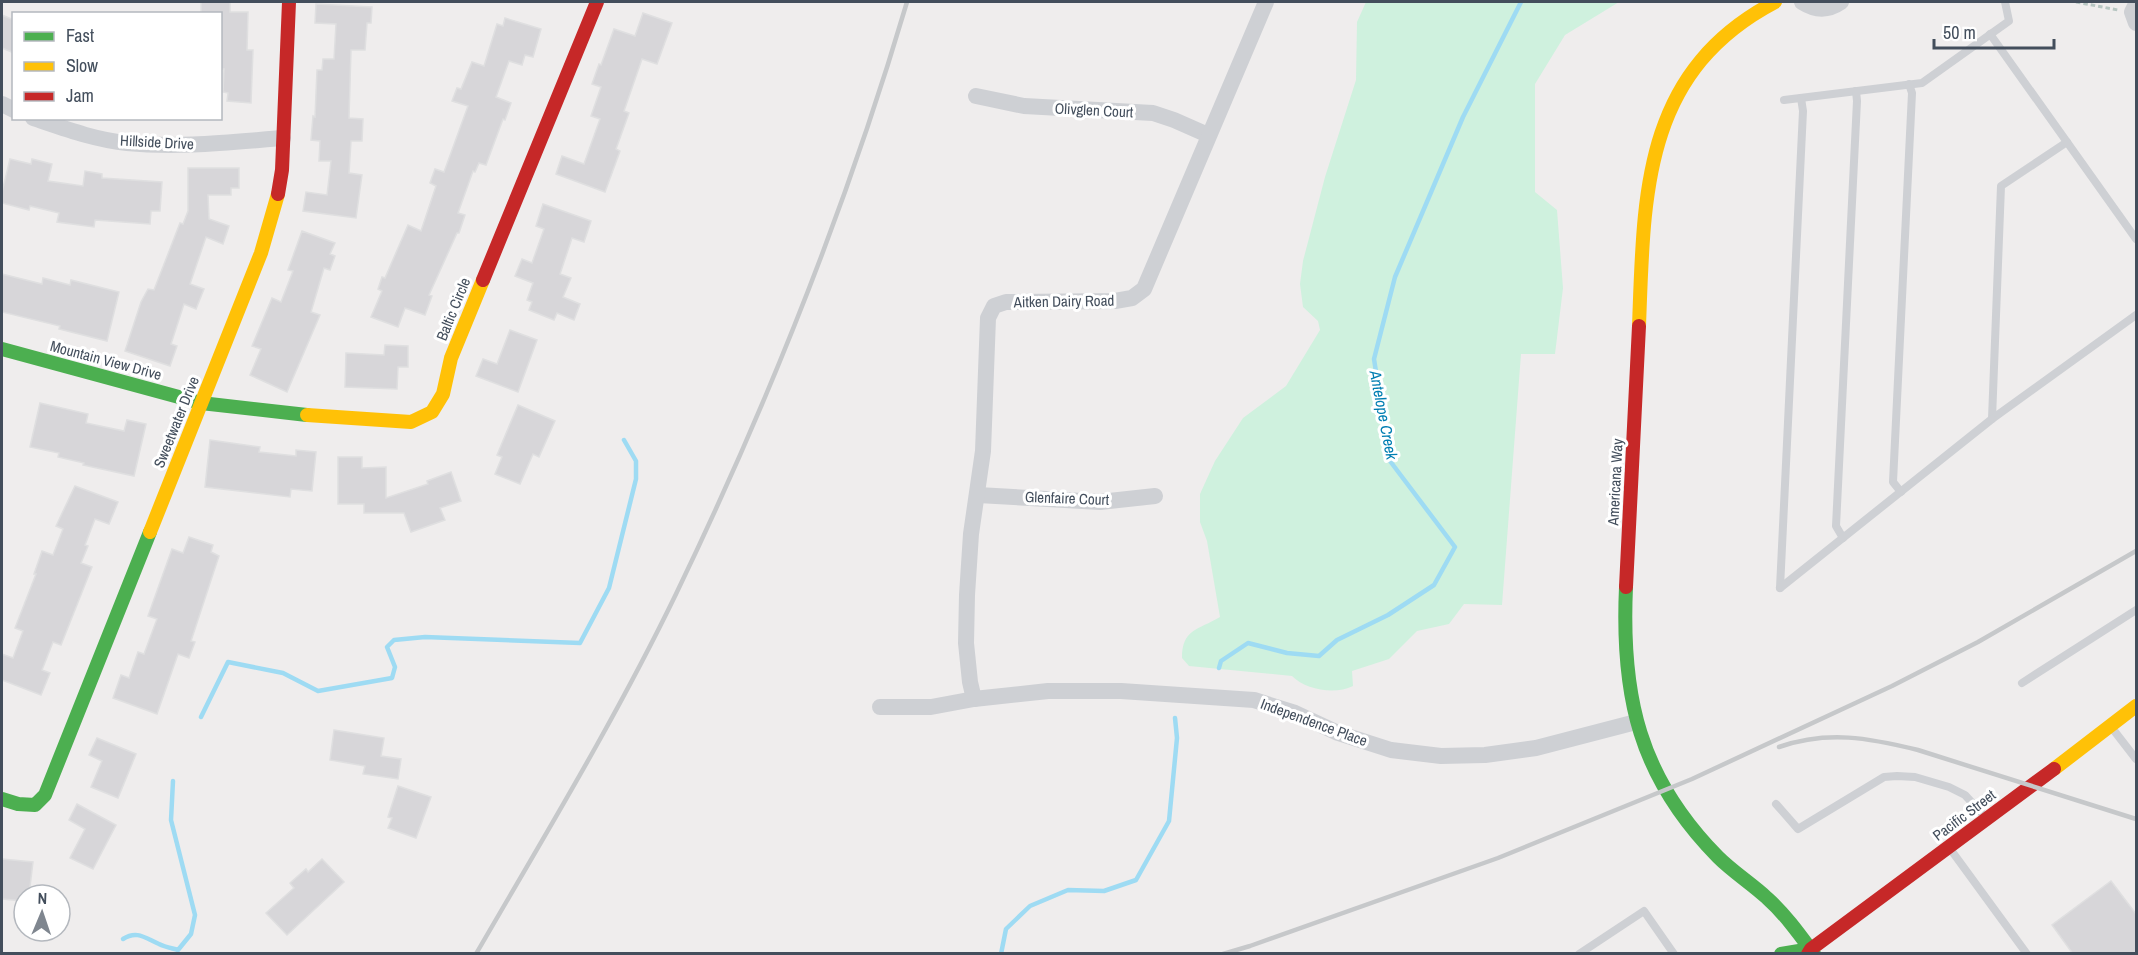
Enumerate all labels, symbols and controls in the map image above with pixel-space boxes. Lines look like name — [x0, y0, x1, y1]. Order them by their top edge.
legend — [12, 12, 222, 120]
scale bar — [1934, 12, 2054, 50]
text: 50 m — [1943, 20, 1976, 45]
text: Fast — [66, 23, 94, 48]
text: Slow — [66, 53, 98, 78]
text: Jam — [66, 83, 94, 108]
street label: Olivglen Court — [1054, 97, 1134, 123]
street label: Hillside Drive — [120, 130, 195, 154]
street label: Baltic Circle — [431, 274, 475, 344]
street label: Aitken Dairy Road — [1013, 290, 1114, 312]
street label: Mountain View Drive — [48, 335, 164, 385]
water label: Antelope Creek — [1364, 368, 1404, 462]
street label: Sweetwater Drive — [148, 373, 204, 471]
street label: Americana Way — [1602, 437, 1628, 527]
street label: Glenfaire Court — [1025, 486, 1110, 510]
street label: Independence Place — [1258, 693, 1370, 751]
street label: Pacific Street — [1928, 784, 2000, 846]
north arrow — [12, 883, 72, 943]
text: N — [37, 887, 48, 909]

